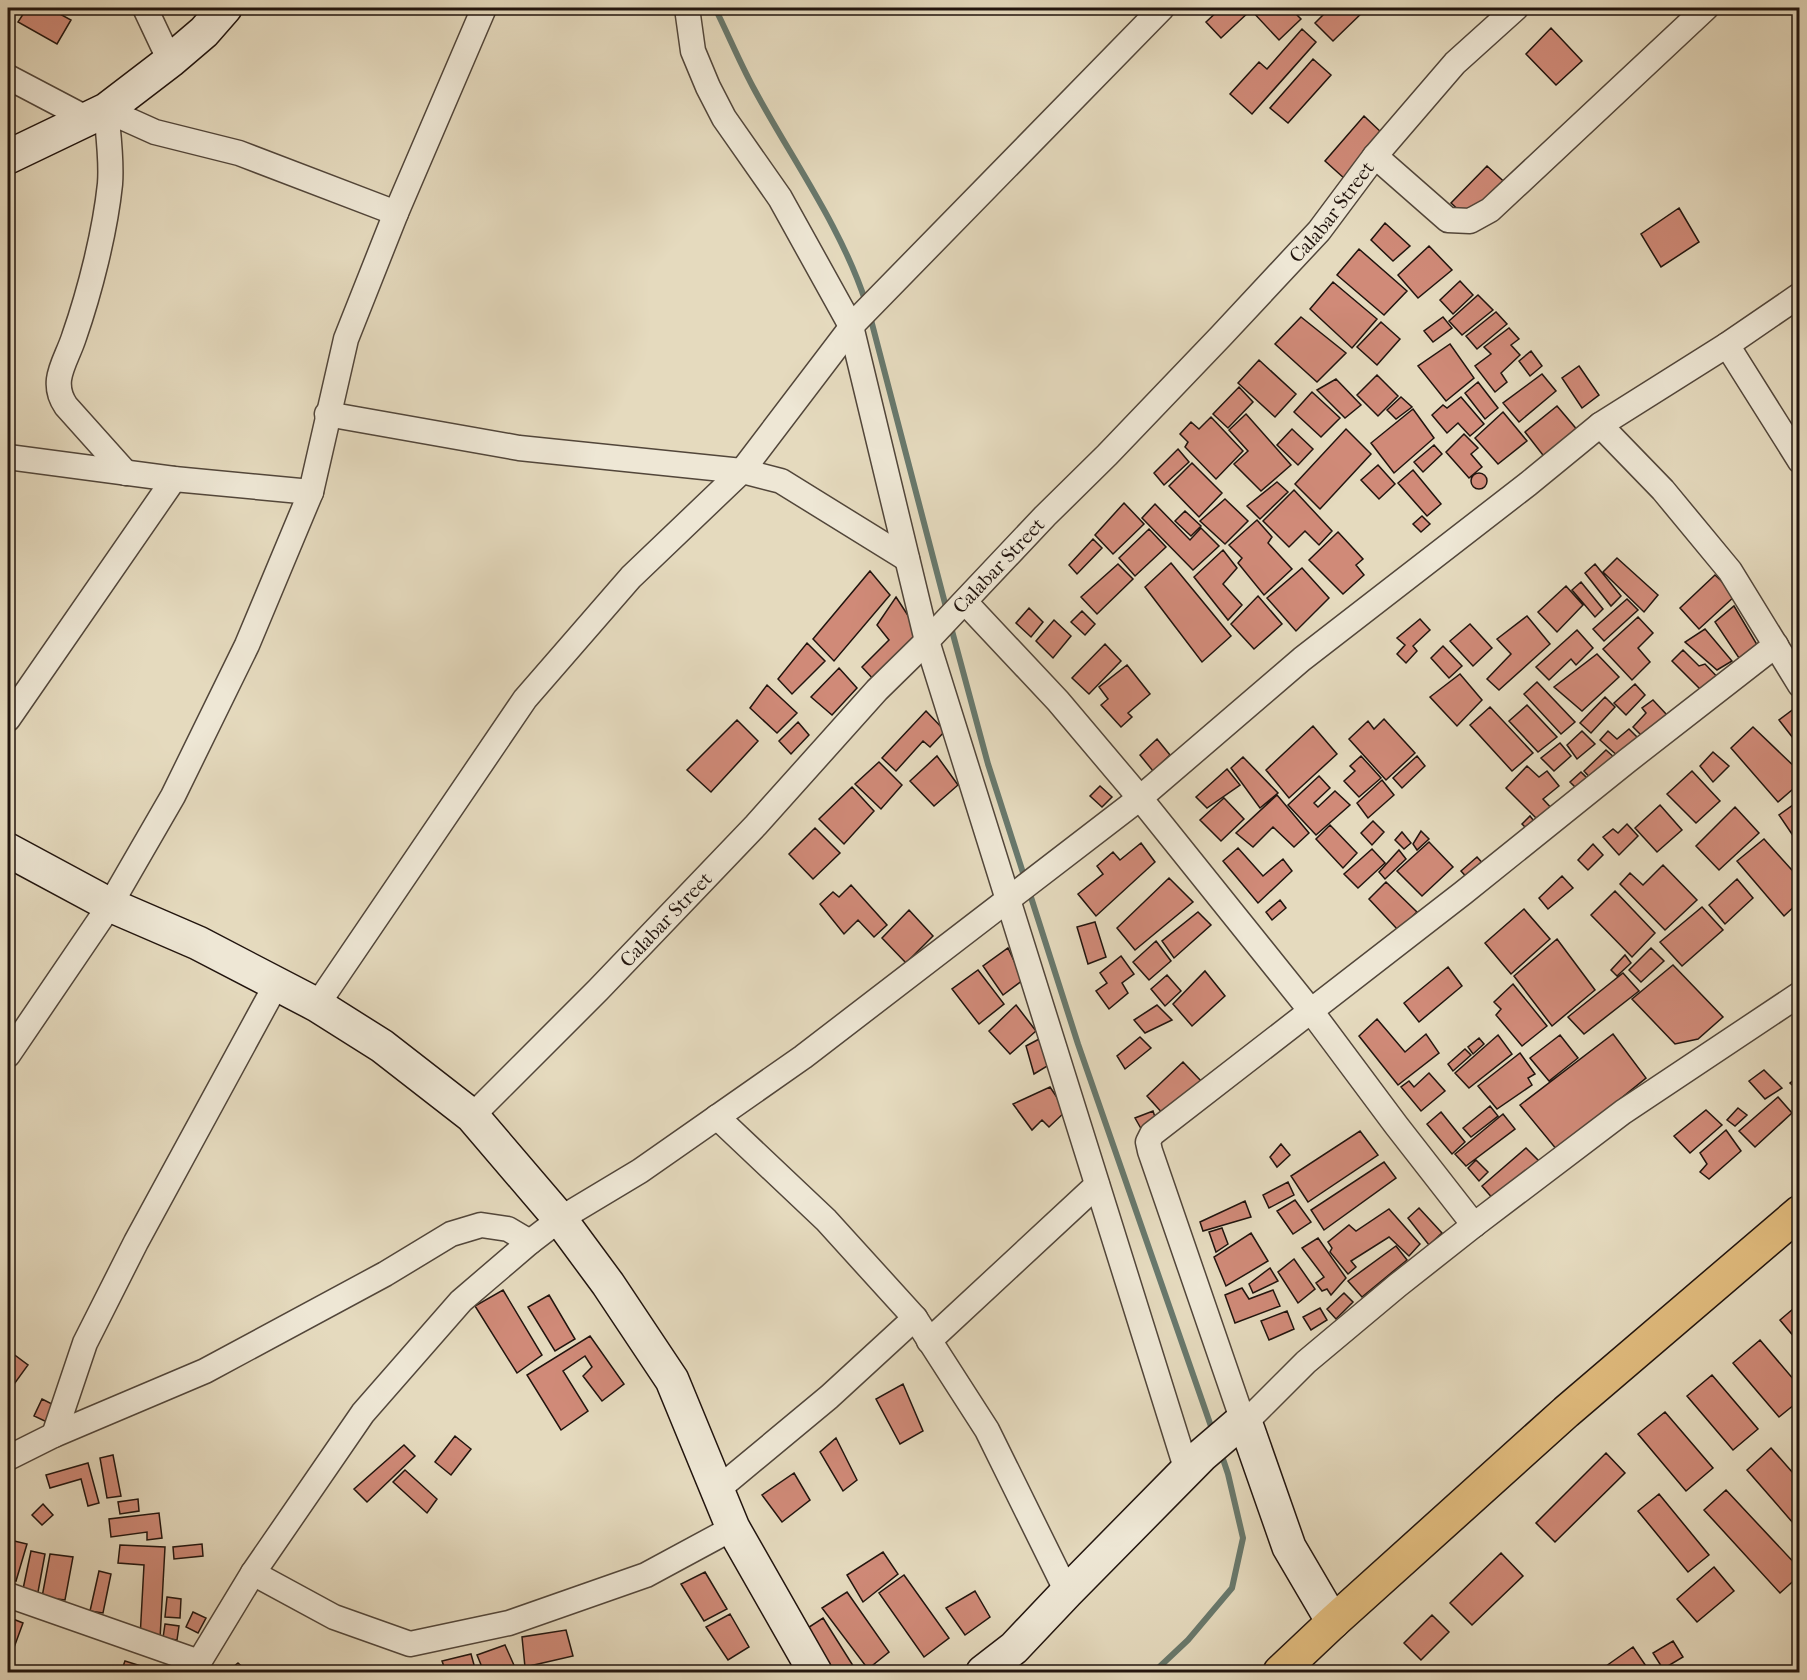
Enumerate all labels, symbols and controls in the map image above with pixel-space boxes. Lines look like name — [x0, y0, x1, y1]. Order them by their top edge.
street label: Calabar Street — [1285, 157, 1379, 267]
street label: Calabar Street — [948, 513, 1049, 618]
street label: Calabar Street — [615, 867, 717, 972]

